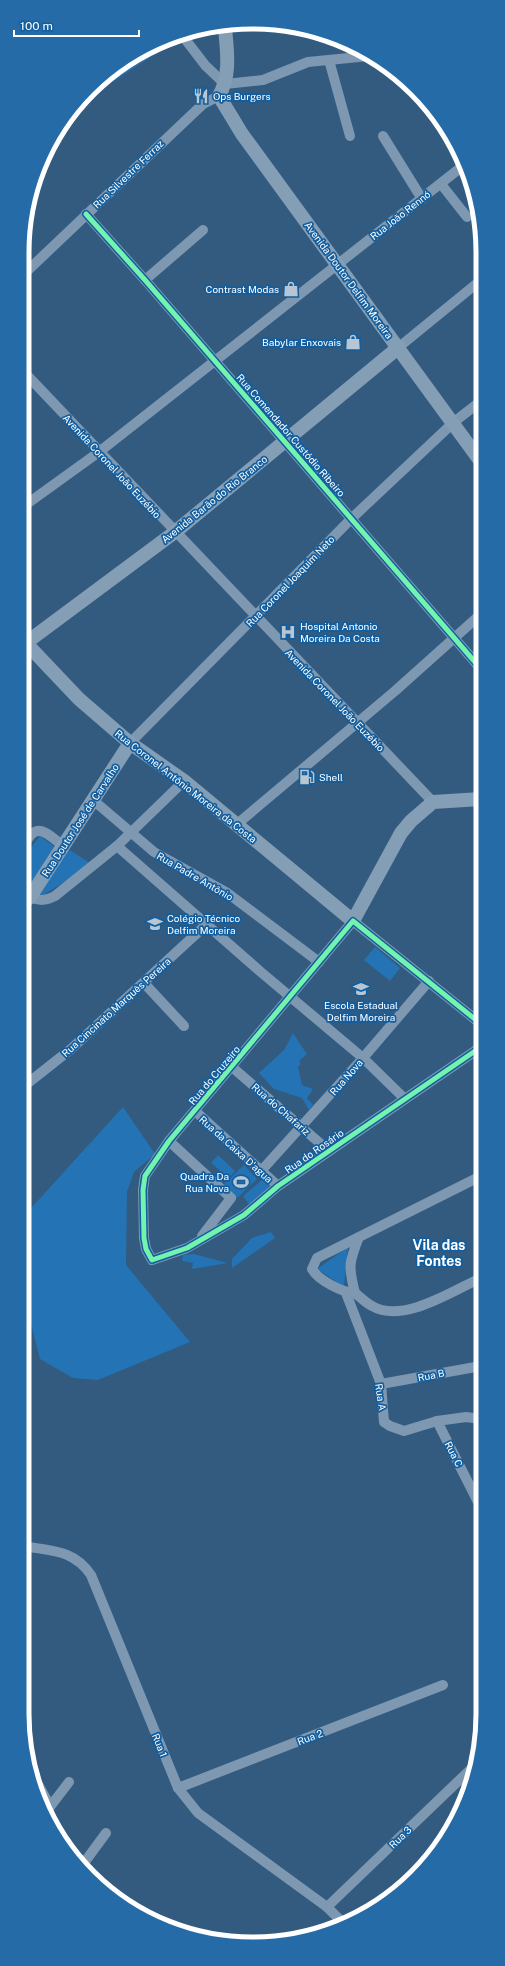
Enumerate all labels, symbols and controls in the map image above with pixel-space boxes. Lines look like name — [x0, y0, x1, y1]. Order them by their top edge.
scale bar — [14, 12, 139, 38]
text: 100 m — [20, 19, 53, 33]
restaurant icon: Ops Burgers — [192, 87, 210, 105]
place label: Ops Burgers — [213, 90, 271, 102]
street label: Rua Silvestre Ferraz — [90, 137, 166, 211]
street label: Rua João Rennó — [368, 188, 433, 242]
street label: Avenida Doutor Delfim Moreira — [302, 219, 396, 341]
shop icon: Contrast Modas — [282, 280, 300, 298]
place label: Contrast Modas — [206, 283, 279, 295]
shop icon: Babylar Enxovais — [344, 333, 362, 351]
place label: Babylar Enxovais — [262, 336, 341, 348]
street label: Rua Comendador Custódio Ribeiro — [234, 371, 348, 499]
street label: Avenida Coronel João Euzébio — [61, 412, 164, 521]
street label: Avenida Barão do Rio Branco — [159, 452, 270, 545]
street label: Rua Coronel Joaquim Neto — [243, 533, 337, 629]
place label: Hospital Antonio Moreira Da Costa — [300, 620, 380, 644]
hospital icon: Hospital Antonio Moreira Da Costa — [279, 623, 297, 641]
street label: Avenida Coronel João Euzébio — [283, 646, 387, 754]
street label: Rua Coronel Antônio Moreira da Costa — [113, 727, 259, 845]
street label: Rua Doutor José de Carvalho — [39, 761, 121, 879]
fuel station icon: Shell — [298, 768, 316, 786]
place label: Shell — [319, 771, 343, 783]
street label: Rua Padre Antônio — [155, 849, 236, 903]
place label: Colégio Técnico Delfim Moreira — [167, 912, 241, 936]
school or university icon: Colégio Técnico Delfim Moreira — [146, 915, 164, 933]
street label: Rua Cincinato Marquês Pereira — [59, 955, 173, 1059]
school or university icon: Escola Estadual Delfim Moreira — [352, 980, 370, 998]
place label: Escola Estadual Delfim Moreira — [324, 999, 398, 1023]
street label: Rua do Cruzeiro — [186, 1043, 242, 1107]
street label: Rua Nova — [327, 1056, 365, 1098]
street label: Rua do Chafariz — [250, 1081, 313, 1138]
street label: Rua da Caixa D'agua — [197, 1113, 275, 1185]
street label: Rua do Rosário — [282, 1126, 346, 1176]
place label: Quadra Da Rua Nova — [180, 1170, 229, 1194]
sports icon: Quadra Da Rua Nova — [232, 1173, 250, 1191]
district label: Vila das Fontes — [413, 1237, 465, 1269]
street label: Rua B — [417, 1366, 446, 1383]
street label: Rua A — [373, 1383, 389, 1411]
street label: Rua C — [442, 1439, 466, 1469]
street label: Rua 2 — [296, 1727, 325, 1747]
street label: Rua 1 — [150, 1731, 170, 1759]
street label: Rua 3 — [386, 1823, 414, 1851]

